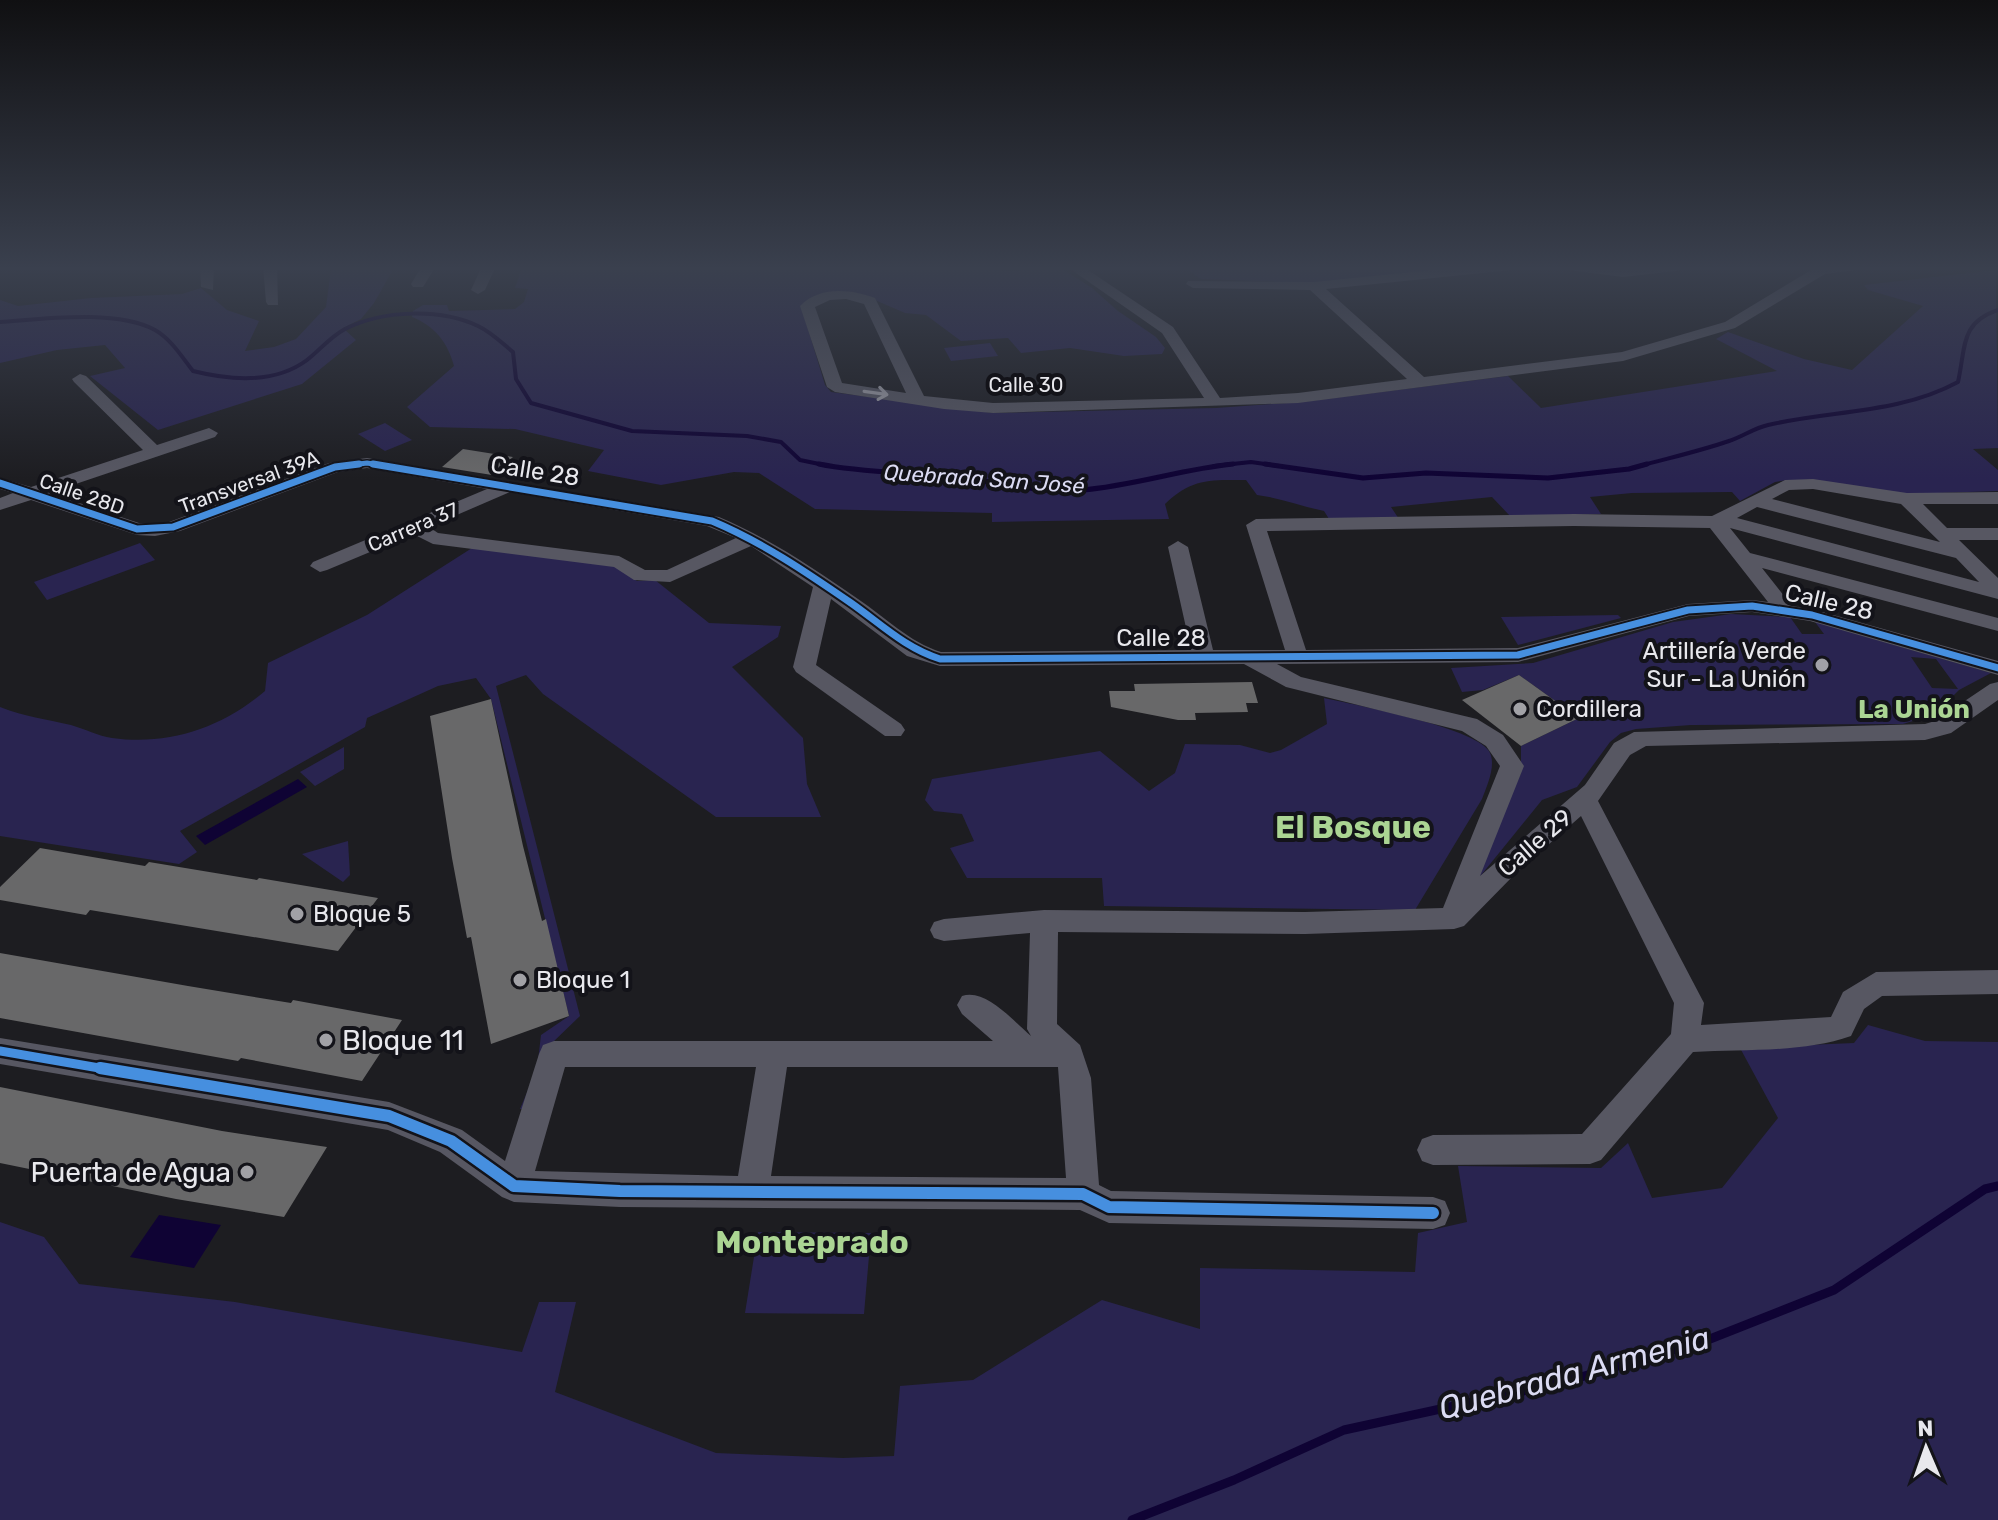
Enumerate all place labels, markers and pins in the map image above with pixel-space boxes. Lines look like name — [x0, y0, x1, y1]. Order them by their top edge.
place label: Artillería Verde Sur - La Unión — [1643, 637, 1806, 693]
marker: Artillería Verde Sur - La Unión — [1813, 656, 1831, 674]
place label: Cordillera — [1536, 695, 1642, 723]
marker: Cordillera — [1511, 700, 1529, 718]
place label: Bloque 5 — [313, 900, 411, 928]
marker: Bloque 5 — [288, 905, 306, 923]
place label: Bloque 1 — [536, 966, 630, 994]
marker: Bloque 1 — [511, 971, 529, 989]
place label: Bloque 11 — [342, 1024, 464, 1057]
marker: Bloque 11 — [317, 1031, 335, 1049]
place label: Puerta de Agua — [31, 1156, 231, 1189]
marker: Puerta de Agua — [238, 1163, 256, 1181]

